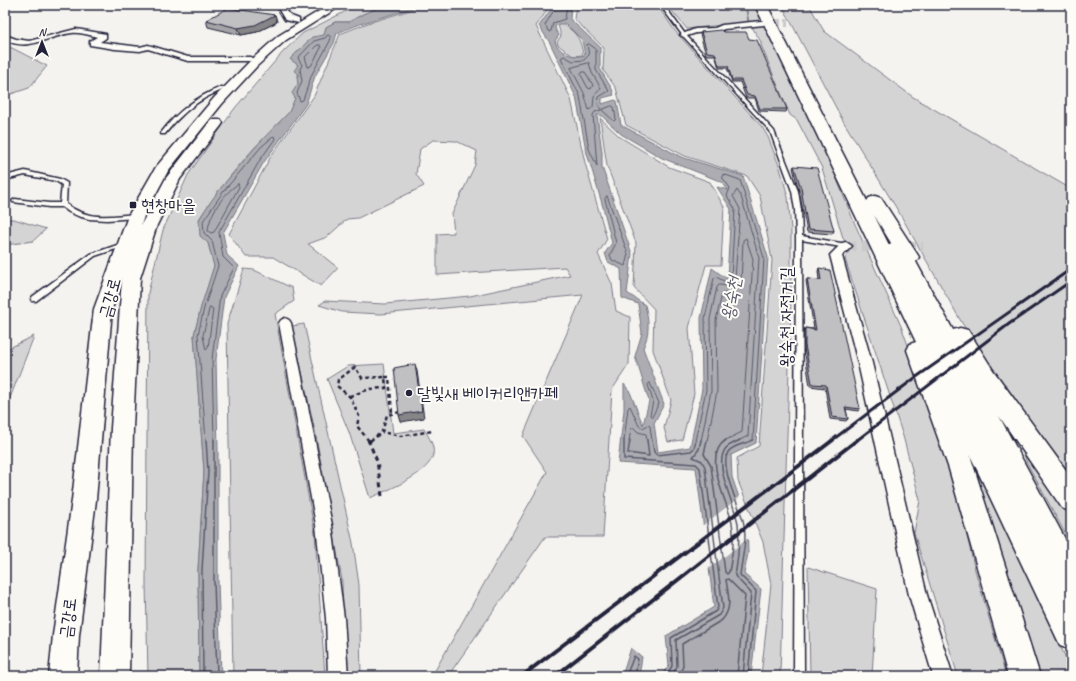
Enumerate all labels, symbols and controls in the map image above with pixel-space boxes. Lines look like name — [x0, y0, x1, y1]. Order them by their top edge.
north arrow — [22, 22, 62, 62]
text: N — [39, 25, 48, 39]
place label: 현창마을 — [141, 195, 196, 216]
marker: 현창마을 — [128, 200, 138, 210]
street label: 왕숙천 자전거길 — [776, 267, 797, 367]
water label: 왕숙천 — [716, 273, 746, 321]
street label: 금강로 — [95, 275, 125, 321]
place label: 달빛새 베이커리앤카페 — [417, 383, 558, 404]
marker: 달빛새 베이커리앤카페 — [404, 388, 414, 398]
street label: 금강로 — [55, 596, 81, 640]

